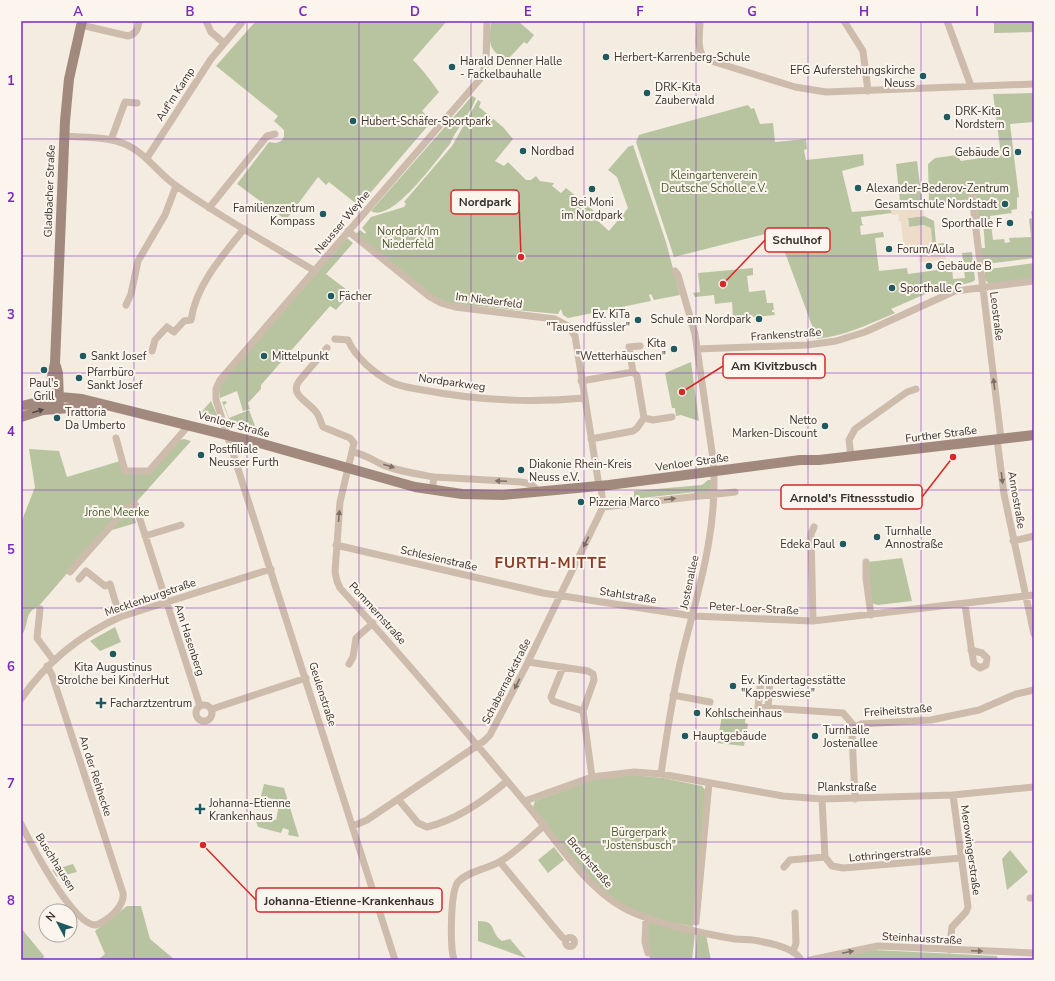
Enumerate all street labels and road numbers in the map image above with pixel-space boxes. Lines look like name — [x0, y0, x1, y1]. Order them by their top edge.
street label: Auf'm Kamp — [153, 65, 198, 124]
street label: Gladbacher Straße — [40, 144, 59, 238]
street label: Neusser Weyhe — [311, 187, 373, 257]
street label: Im Niederfeld — [455, 289, 523, 312]
street label: Leostraße — [986, 291, 1007, 342]
street label: Frankenstraße — [750, 325, 822, 344]
street label: Nordparkweg — [417, 370, 486, 395]
street label: Venloer Straße — [195, 407, 272, 441]
street label: Further Straße — [904, 423, 978, 446]
street label: Venloer Straße — [653, 450, 730, 475]
street label: Annostraße — [1004, 470, 1029, 530]
street label: Schlesienstraße — [399, 542, 479, 575]
street label: Jostenallee — [676, 554, 703, 611]
street label: Mecklenburgstraße — [103, 575, 198, 620]
street label: Pommernstraße — [346, 579, 410, 648]
street label: Stahlstraße — [598, 584, 658, 607]
street label: Peter-Loer-Straße — [709, 599, 799, 618]
street label: Am Hasenberg — [171, 602, 208, 678]
street label: Schabernackstraße — [478, 636, 535, 727]
street label: Geulenstraße — [305, 660, 340, 728]
street label: Freiheitstraße — [864, 701, 933, 720]
street label: An der Rehhecke — [75, 734, 116, 818]
street label: Plankstraße — [817, 780, 877, 795]
street label: Merowingerstraße — [957, 804, 984, 896]
street label: Buschhausen — [32, 830, 79, 894]
street label: Broichstraße — [563, 834, 616, 891]
street label: Lothringerstraße — [848, 843, 932, 866]
street label: Steinhausstraße — [882, 929, 963, 948]

